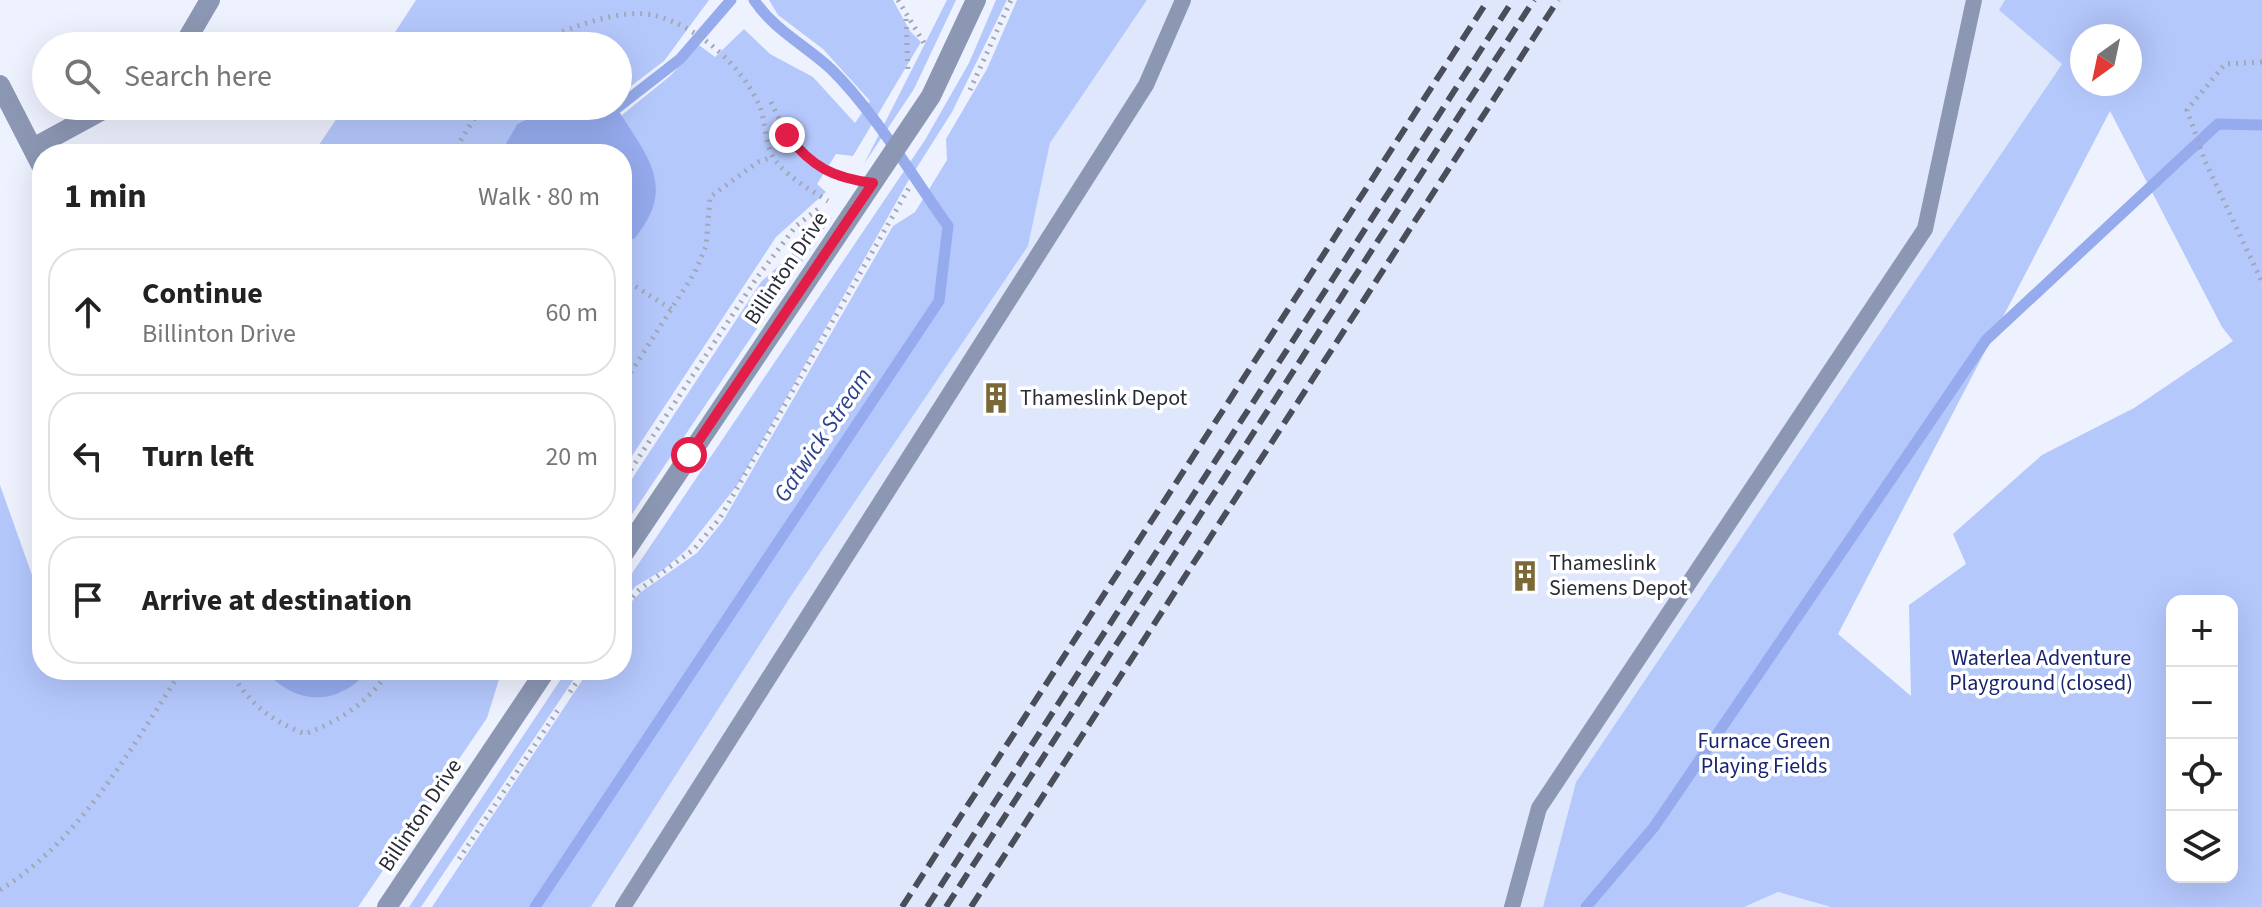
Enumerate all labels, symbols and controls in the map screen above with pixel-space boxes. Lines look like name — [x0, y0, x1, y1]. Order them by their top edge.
north arrow — [2070, 24, 2142, 96]
search box — [32, 32, 632, 120]
icon: search — [60, 54, 104, 98]
text: Search here — [124, 55, 272, 98]
route end — [769, 117, 805, 153]
text: 1 min — [64, 172, 147, 221]
text: Walk · 80 m — [478, 178, 600, 215]
street label: Billinton Drive — [736, 205, 836, 331]
text: Continue — [142, 272, 263, 315]
icon: ahead — [66, 290, 110, 334]
text: 60 m — [545, 294, 598, 331]
text: Billinton Drive — [142, 315, 296, 352]
water label: Gatwick Stream — [765, 361, 881, 509]
building icon: Thameslink Depot — [979, 381, 1013, 415]
place label: Thameslink Depot — [1020, 382, 1188, 414]
icon: left — [66, 434, 110, 478]
text: Turn left — [142, 435, 254, 478]
route start — [671, 437, 707, 473]
text: 20 m — [545, 438, 598, 475]
place label: Thameslink Siemens Depot — [1549, 547, 1688, 604]
building icon: Thameslink Siemens Depot — [1508, 559, 1542, 593]
icon: arrive — [66, 578, 110, 622]
text: Arrive at destination — [142, 579, 412, 622]
map controls — [2166, 595, 2238, 883]
button: + — [2166, 595, 2238, 667]
park label: Waterlea Adventure Playground (closed) — [1949, 642, 2133, 699]
button: − — [2166, 667, 2238, 739]
park label: Furnace Green Playing Fields — [1698, 725, 1830, 782]
button: locate — [2166, 739, 2238, 811]
street label: Billinton Drive — [370, 752, 470, 878]
button: layers — [2166, 811, 2238, 883]

